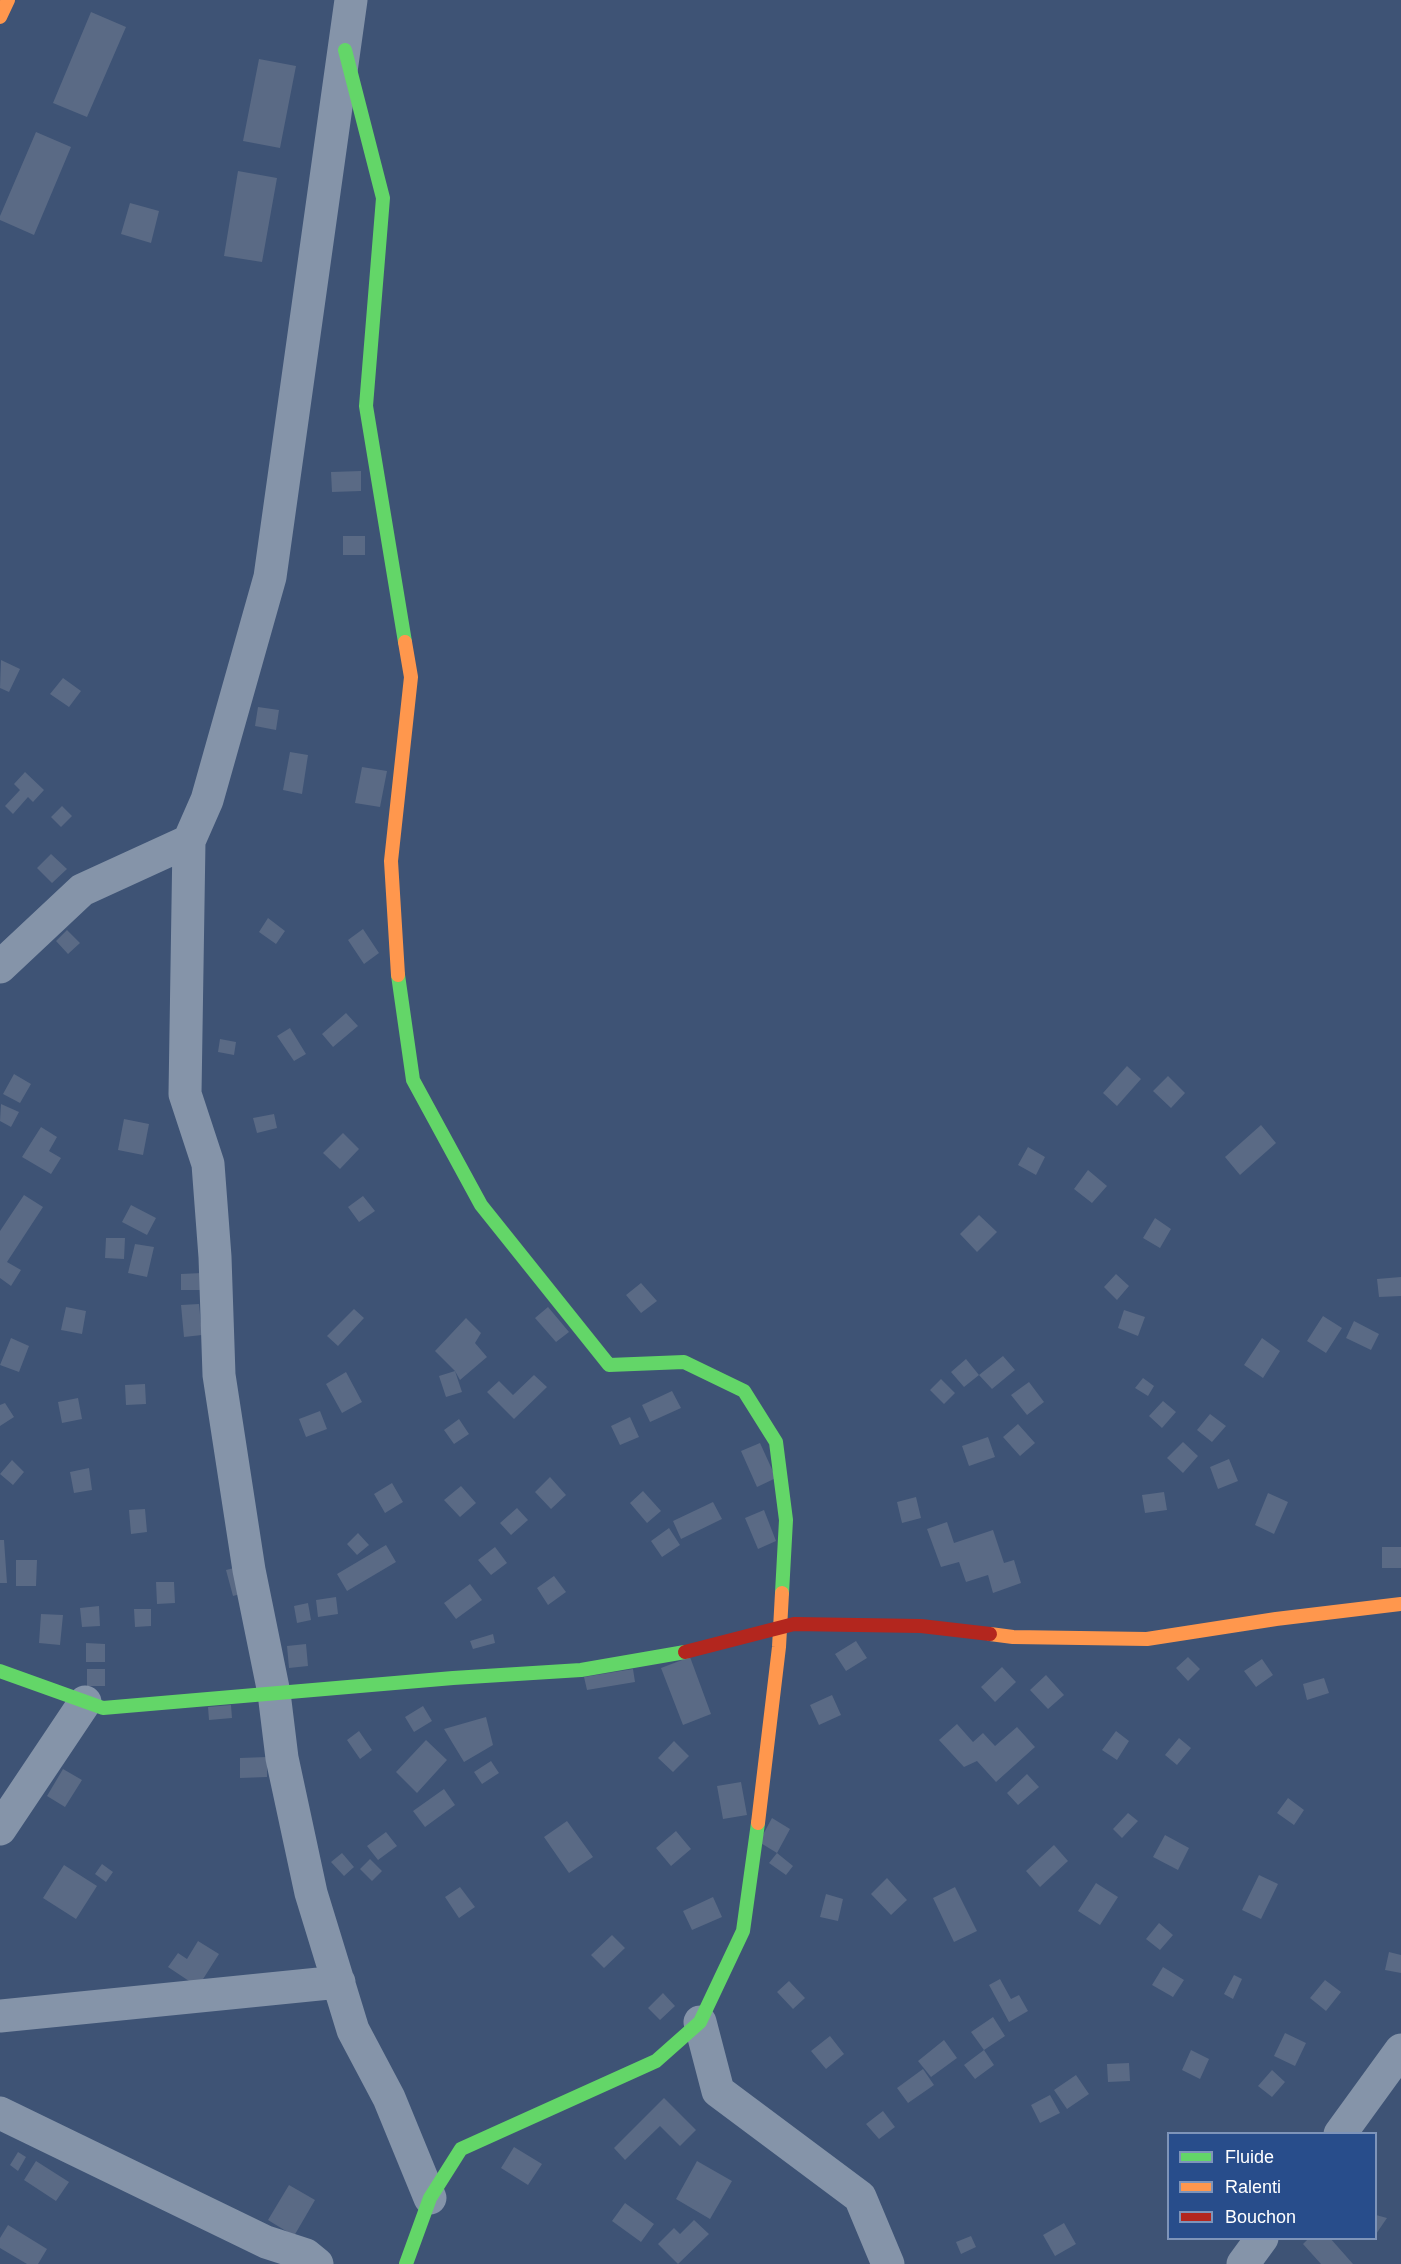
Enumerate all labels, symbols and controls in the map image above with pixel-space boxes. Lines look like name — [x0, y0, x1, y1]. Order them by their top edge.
legend — [1167, 2132, 1377, 2240]
text: Fluide — [1225, 2147, 1274, 2167]
text: Ralenti — [1225, 2177, 1281, 2197]
text: Bouchon — [1225, 2207, 1296, 2227]

